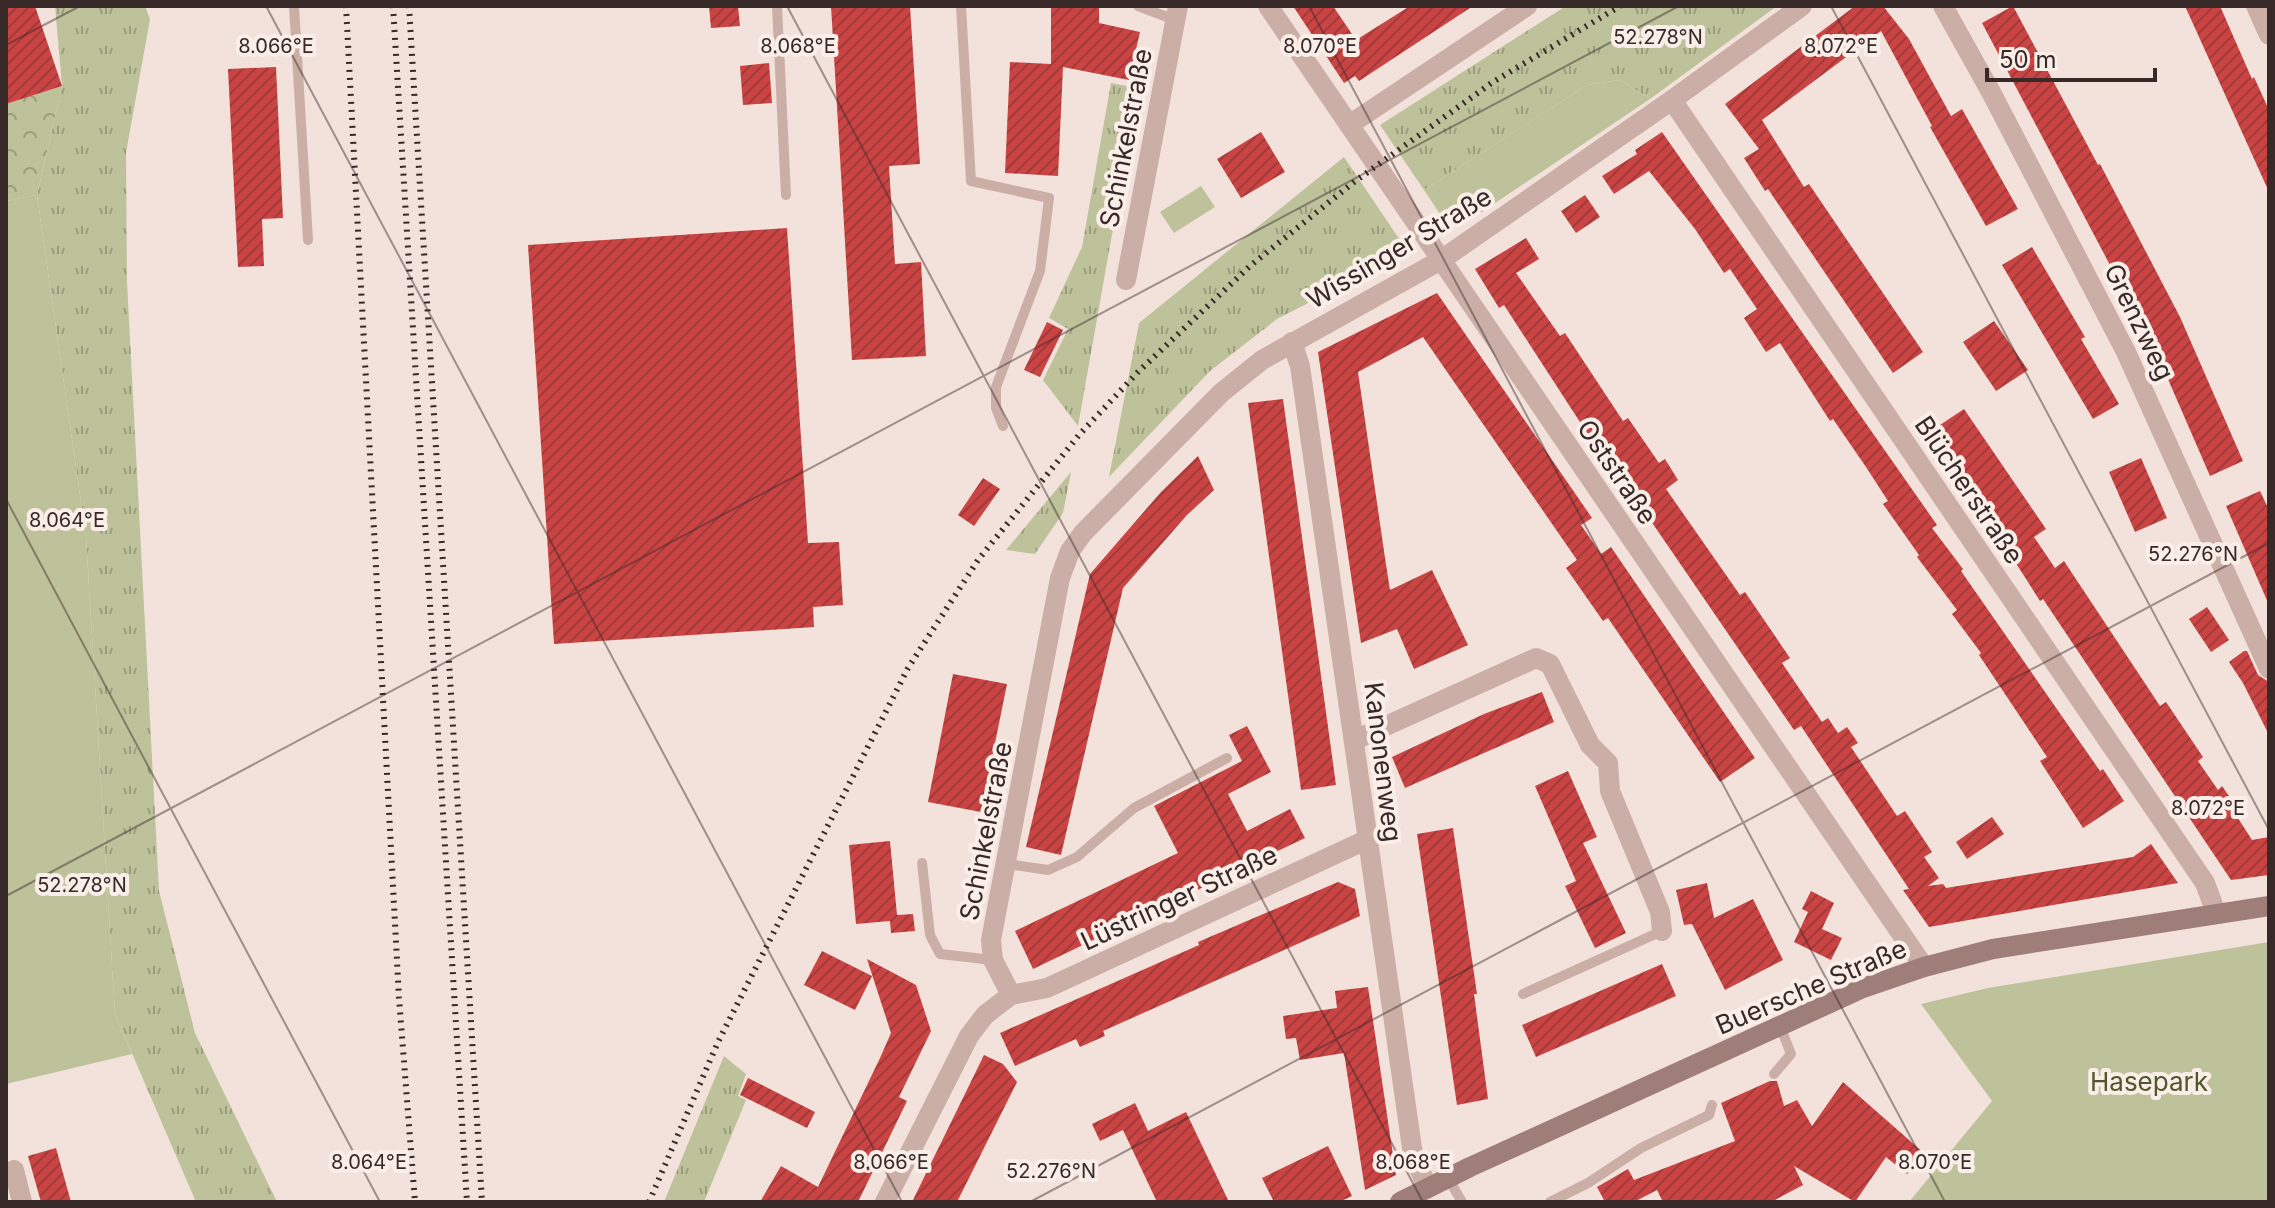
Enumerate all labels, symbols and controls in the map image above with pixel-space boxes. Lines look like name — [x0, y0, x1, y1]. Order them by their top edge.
text: 52.278°N — [1613, 25, 1703, 49]
scale bar — [1987, 32, 2155, 82]
text: 8.066°E — [238, 34, 314, 58]
text: 8.068°E — [760, 34, 836, 58]
text: 8.070°E — [1283, 34, 1357, 58]
text: 8.072°E — [1804, 34, 1878, 58]
text: 50 m — [1999, 45, 2057, 74]
street label: Schinkelstraße — [1093, 46, 1158, 230]
street label: Wissinger Straße — [1301, 180, 1497, 315]
street label: Grenzweg — [2098, 259, 2181, 385]
street label: Blücherstraße — [1909, 410, 2030, 570]
street label: Oststraße — [1571, 413, 1664, 530]
text: 8.064°E — [29, 508, 105, 532]
text: 52.276°N — [2148, 542, 2238, 566]
street label: Kanonenweg — [1358, 680, 1409, 844]
street label: Schinkelstraße — [953, 739, 1018, 923]
text: 8.072°E — [2171, 796, 2245, 820]
street label: Lüstringer Straße — [1076, 838, 1282, 957]
text: 52.278°N — [37, 873, 127, 897]
street label: Buersche Straße — [1711, 932, 1911, 1041]
park label: Hasepark — [2090, 1066, 2208, 1097]
text: 8.064°E — [331, 1150, 407, 1174]
text: 8.066°E — [853, 1150, 929, 1174]
text: 8.068°E — [1375, 1150, 1451, 1174]
text: 8.070°E — [1898, 1150, 1972, 1174]
text: 52.276°N — [1006, 1159, 1096, 1183]

